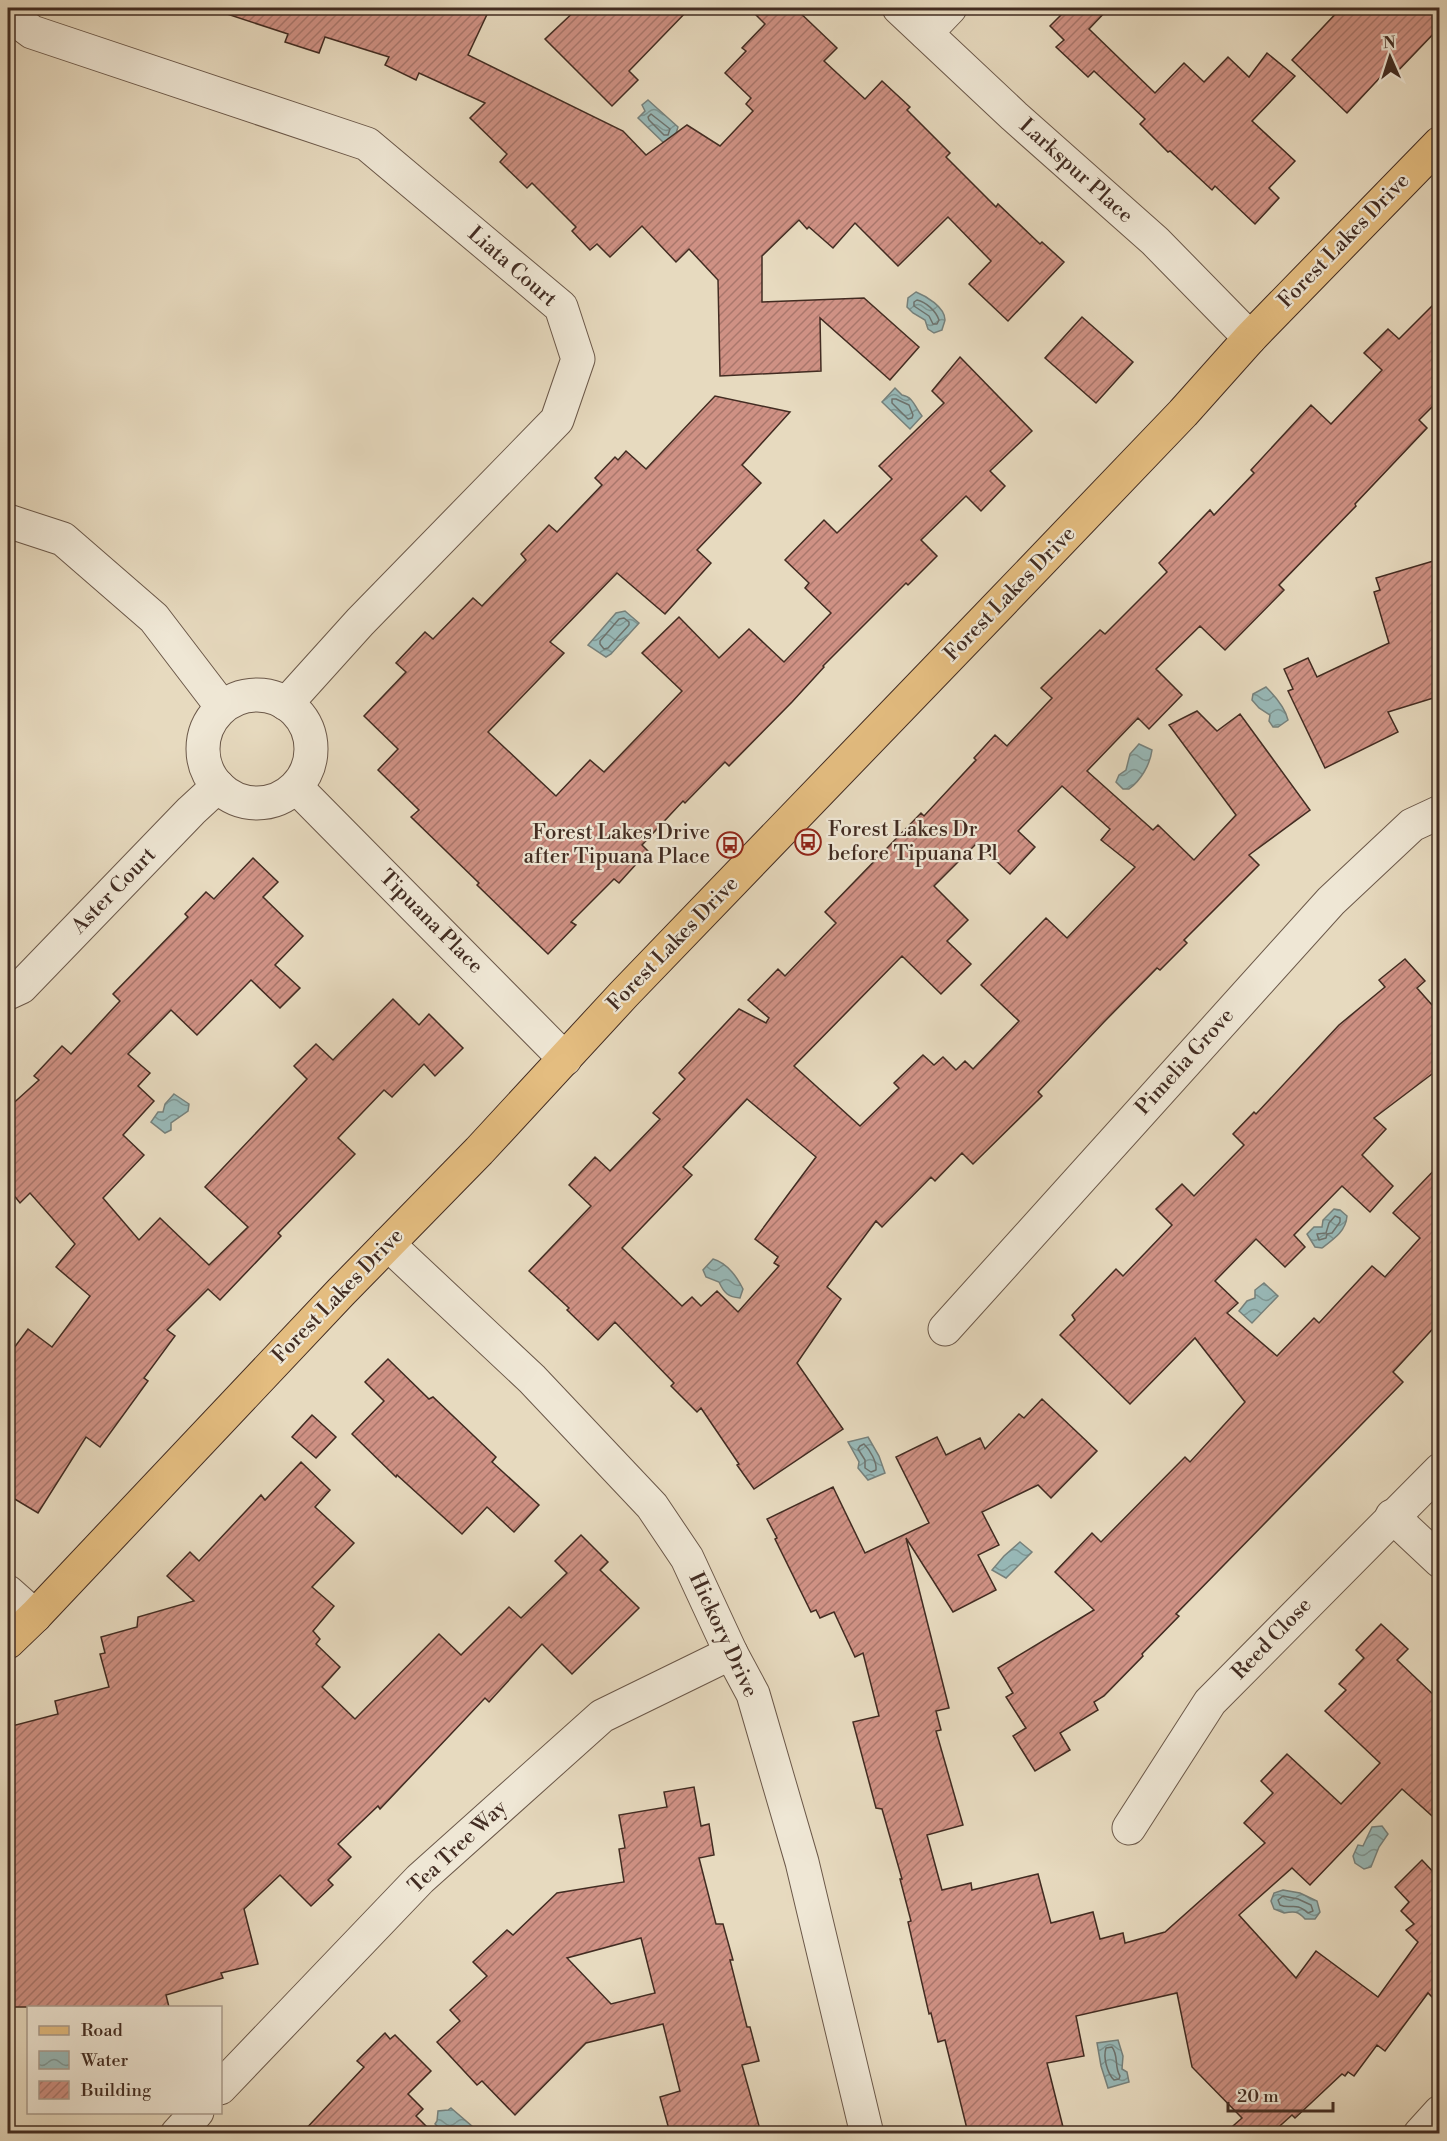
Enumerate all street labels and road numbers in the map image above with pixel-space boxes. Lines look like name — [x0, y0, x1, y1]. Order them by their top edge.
street label: Larkspur Place — [1014, 113, 1138, 229]
street label: Forest Lakes Drive — [1273, 168, 1415, 314]
street label: Liata Court — [462, 221, 562, 313]
street label: Forest Lakes Drive — [939, 521, 1081, 667]
street label: Aster Court — [66, 842, 162, 940]
street label: Tipuana Place — [374, 865, 488, 979]
street label: Forest Lakes Drive — [602, 871, 744, 1017]
street label: Pimelia Grove — [1130, 1003, 1240, 1121]
street label: Forest Lakes Drive — [267, 1223, 409, 1369]
street label: Hickory Drive — [683, 1568, 763, 1702]
street label: Reed Close — [1227, 1593, 1317, 1685]
street label: Tea Tree Way — [403, 1794, 513, 1899]

